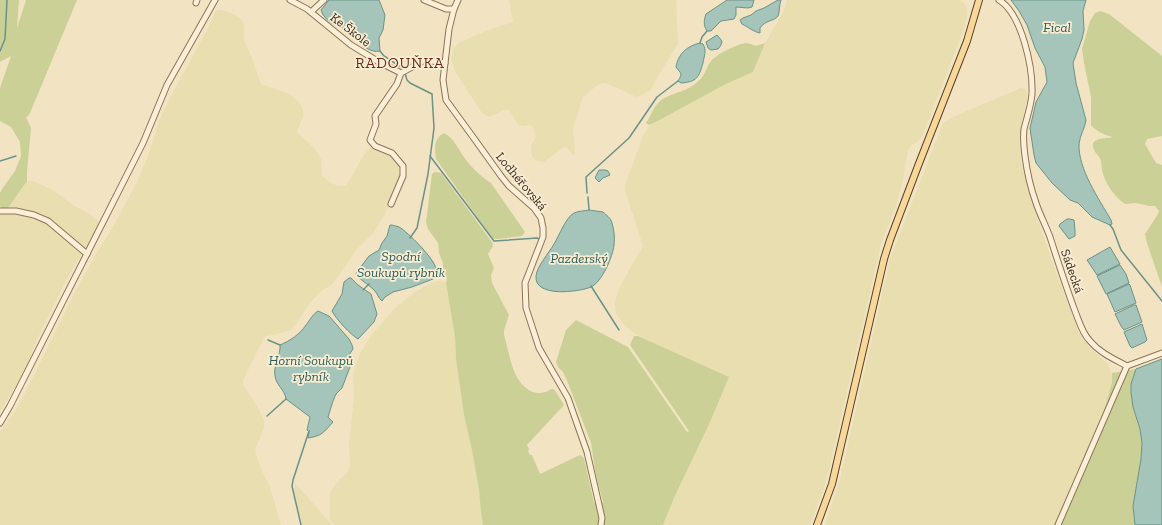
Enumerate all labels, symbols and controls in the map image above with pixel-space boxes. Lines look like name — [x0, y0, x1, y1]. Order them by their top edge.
street label: Ke Škole — [327, 9, 374, 49]
water label: Fical — [1043, 19, 1071, 36]
district label: RADOUŇKA — [355, 54, 445, 72]
street label: Lodhéřovská — [493, 149, 551, 214]
street label: Sádecká — [1058, 247, 1087, 296]
water label: Spodní Soukupů rybník — [357, 248, 445, 281]
water label: Pazderský — [550, 250, 608, 267]
water label: Horní Soukupů rybník — [269, 352, 353, 385]

